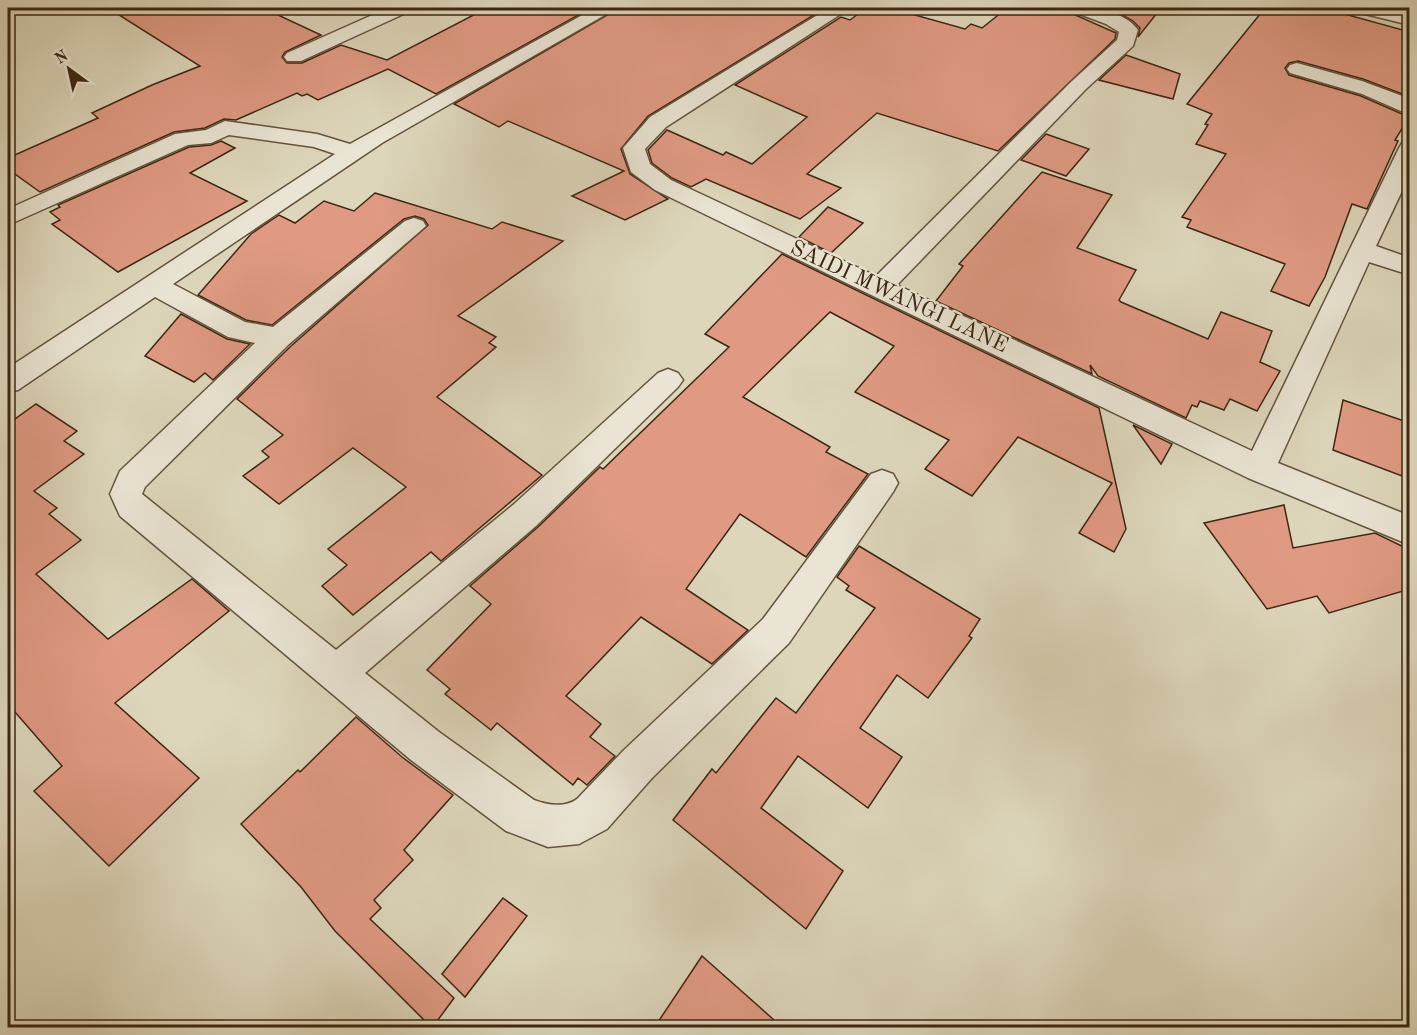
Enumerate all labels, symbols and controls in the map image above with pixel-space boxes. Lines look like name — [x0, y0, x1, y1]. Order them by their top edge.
north arrow — [39, 39, 99, 99]
text: N — [52, 48, 72, 68]
street label: SAIDI MWANGI LANE — [787, 237, 1011, 357]

